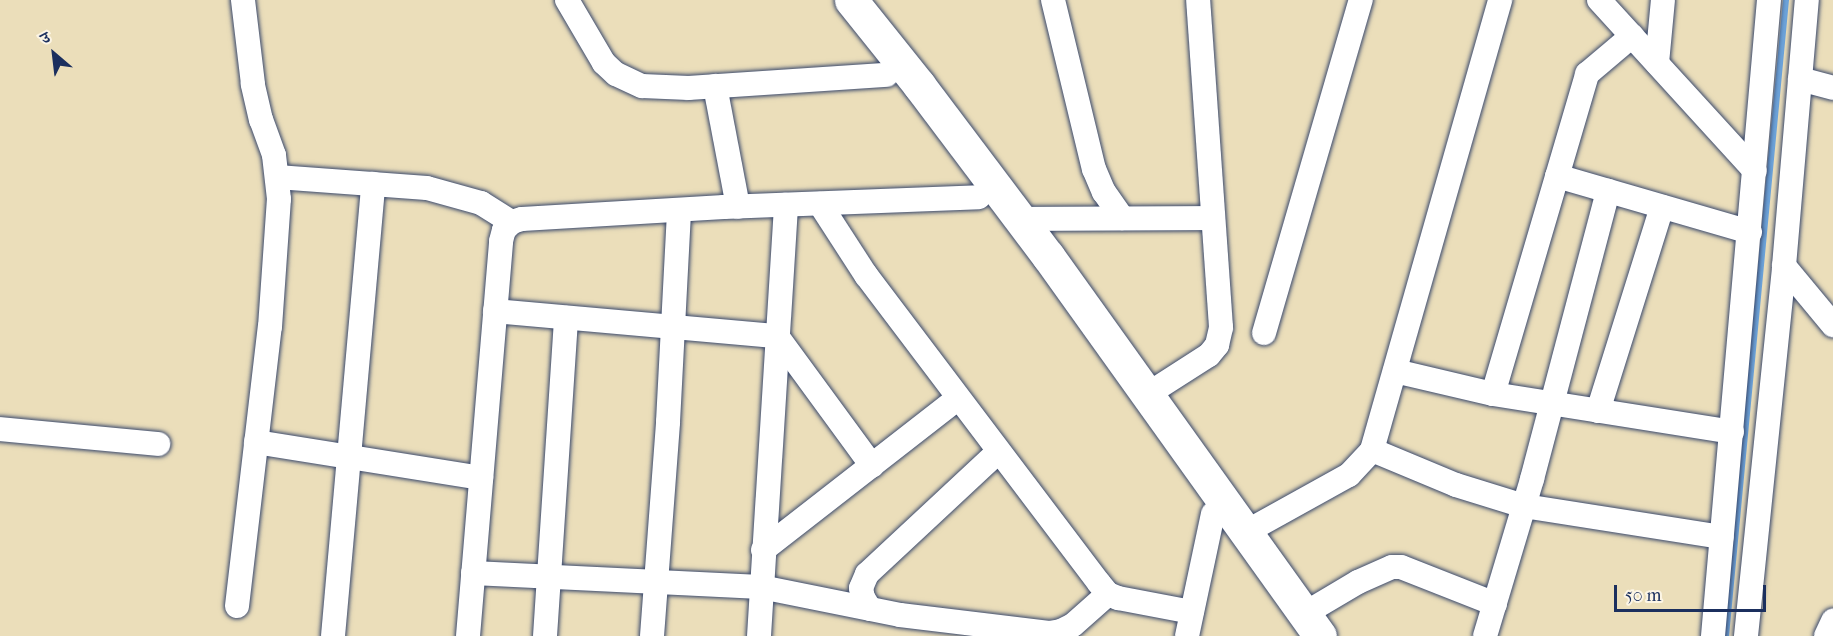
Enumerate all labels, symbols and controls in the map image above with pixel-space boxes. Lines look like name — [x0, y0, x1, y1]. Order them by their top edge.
north arrow — [24, 24, 84, 84]
text: उ — [37, 27, 53, 48]
scale bar — [1617, 573, 1768, 611]
text: 50 m — [1625, 585, 1661, 606]

